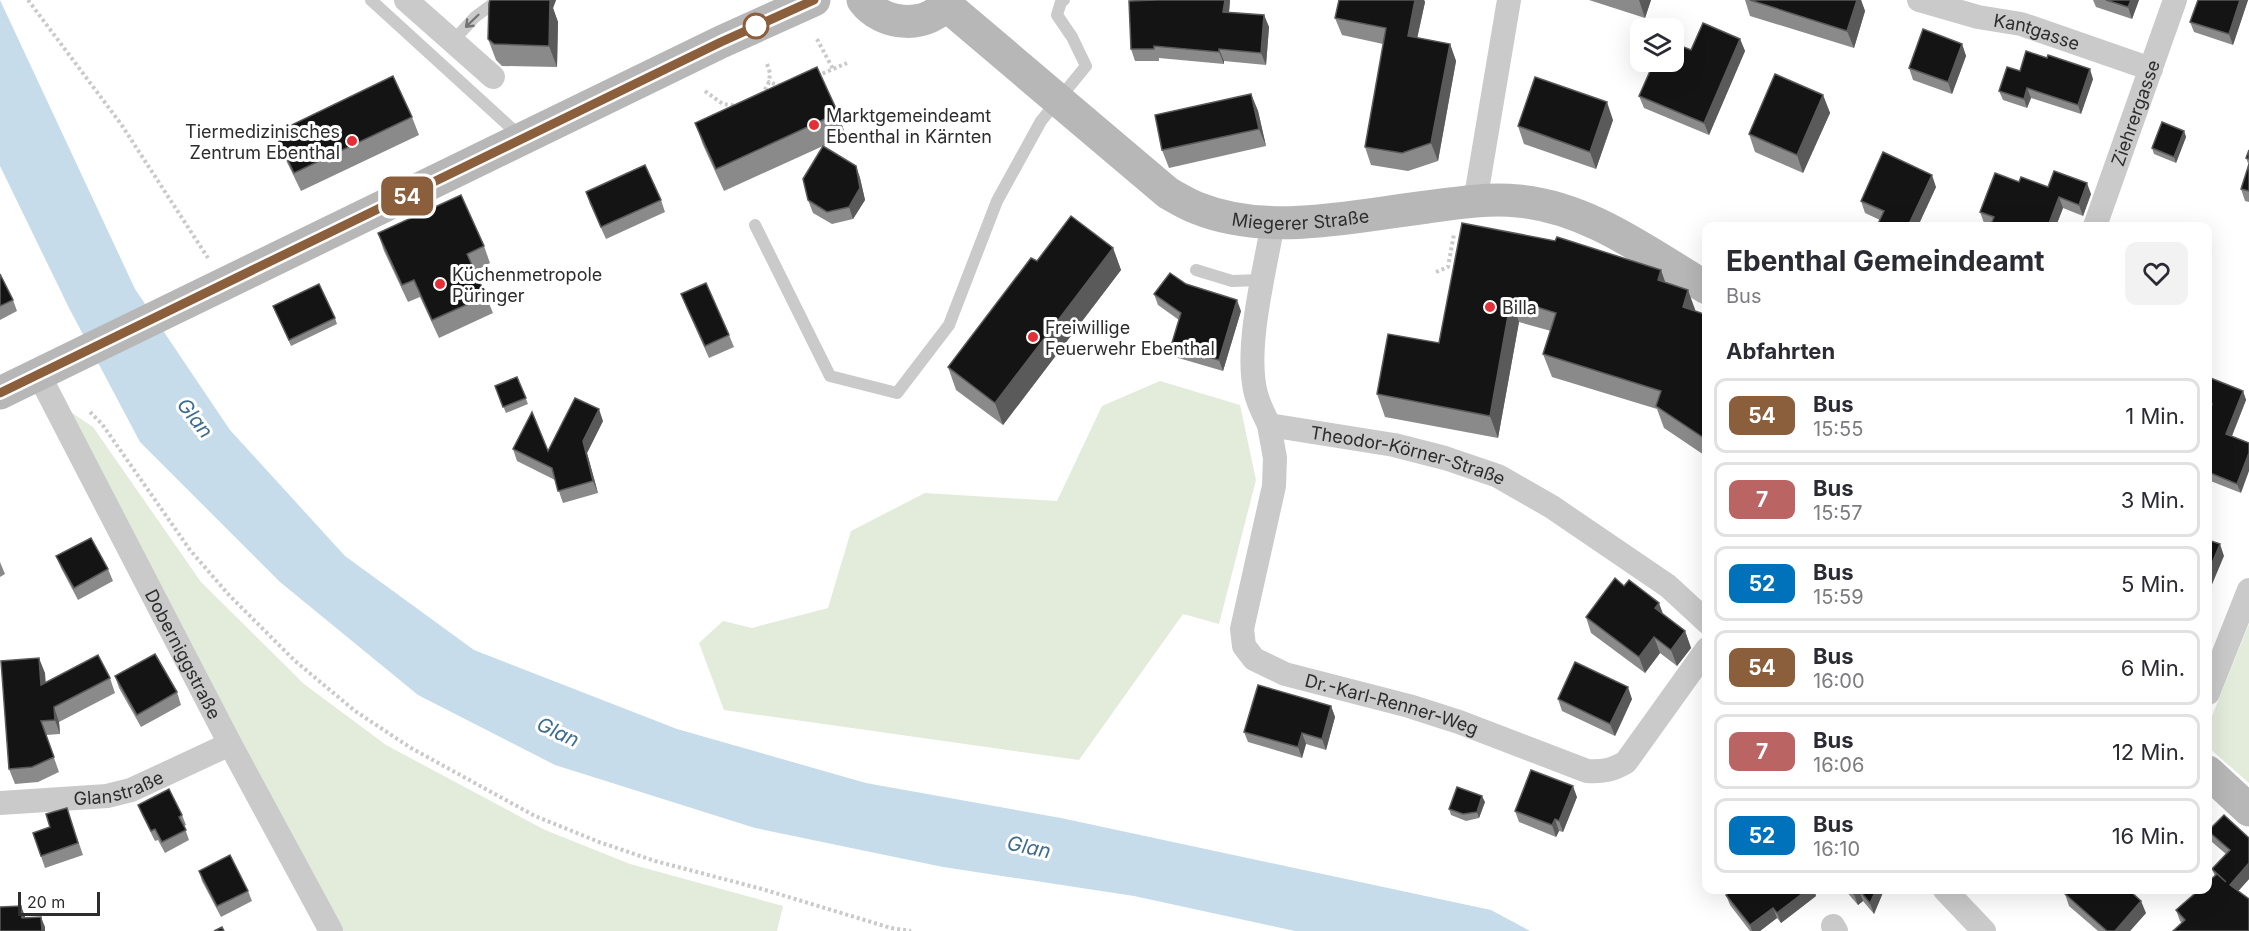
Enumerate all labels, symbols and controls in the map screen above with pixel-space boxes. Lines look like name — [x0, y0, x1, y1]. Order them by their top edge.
street label: Kantgasse — [1992, 9, 2083, 54]
unlabelled marker — [743, 13, 769, 39]
one-way arrow — [465, 14, 480, 28]
map controls — [1630, 18, 1684, 72]
button: layers — [1630, 18, 1684, 72]
street label: Ziehrergasse — [2107, 57, 2163, 169]
place label: Marktgemeindeamt Ebenthal in Kärnten — [826, 105, 992, 147]
marker: Marktgemeindeamt Ebenthal in Kärnten — [807, 118, 821, 132]
place label: Tiermedizinisches Zentrum Ebenthal — [185, 121, 340, 163]
marker: Tiermedizinisches Zentrum Ebenthal — [345, 134, 359, 148]
line badge: 54 — [380, 176, 434, 216]
text: 54 — [393, 184, 421, 209]
street label: Miegerer Straße — [1231, 205, 1370, 233]
button: heart — [2125, 242, 2188, 305]
text: Ebenthal Gemeindeamt — [1726, 244, 2045, 278]
place label: Küchenmetropole Püringer — [452, 264, 602, 306]
marker: Küchenmetropole Püringer — [433, 277, 447, 291]
text: Bus — [1726, 284, 1761, 308]
place label: Billa — [1502, 297, 1537, 318]
marker: Billa — [1483, 300, 1497, 314]
place label: Freiwillige Feuerwehr Ebenthal — [1045, 317, 1215, 359]
marker: Freiwillige Feuerwehr Ebenthal — [1026, 330, 1040, 344]
text: Abfahrten — [1726, 338, 1835, 364]
text: Bus — [1813, 391, 1854, 417]
water label: Glan — [172, 393, 218, 443]
text: 54 — [1748, 403, 1776, 428]
text: 1 Min. — [2125, 403, 2185, 429]
text: 15:55 — [1813, 417, 1863, 441]
street label: Theodor-Körner-Straße — [1309, 421, 1510, 489]
text: Bus — [1813, 475, 1854, 501]
text: 7 — [1756, 487, 1768, 512]
text: 3 Min. — [2121, 487, 2185, 513]
text: 15:57 — [1813, 501, 1863, 525]
text: Bus — [1813, 559, 1854, 585]
text: 52 — [1749, 571, 1775, 596]
text: 5 Min. — [2121, 571, 2185, 597]
street label: Doberniggstraße — [141, 585, 226, 722]
text: 15:59 — [1813, 585, 1864, 609]
text: Bus — [1813, 643, 1854, 669]
text: 54 — [1748, 655, 1776, 680]
text: 6 Min. — [2121, 655, 2185, 681]
street label: Dr.-Karl-Renner-Weg — [1303, 669, 1482, 739]
text: 16:00 — [1813, 669, 1865, 693]
water label: Glan — [533, 712, 583, 752]
text: Bus — [1813, 727, 1854, 753]
text: 7 — [1756, 739, 1768, 764]
text: 12 Min. — [2112, 739, 2185, 765]
text: 16:06 — [1813, 753, 1864, 777]
street label: Glanstraße — [73, 766, 166, 809]
text: Bus — [1813, 811, 1854, 837]
text: 52 — [1749, 823, 1775, 848]
text: 16 Min. — [2112, 823, 2185, 849]
water label: Glan — [1005, 831, 1053, 863]
text: 16:10 — [1813, 837, 1860, 861]
scale bar — [18, 889, 100, 916]
text: 20 m — [27, 892, 65, 912]

